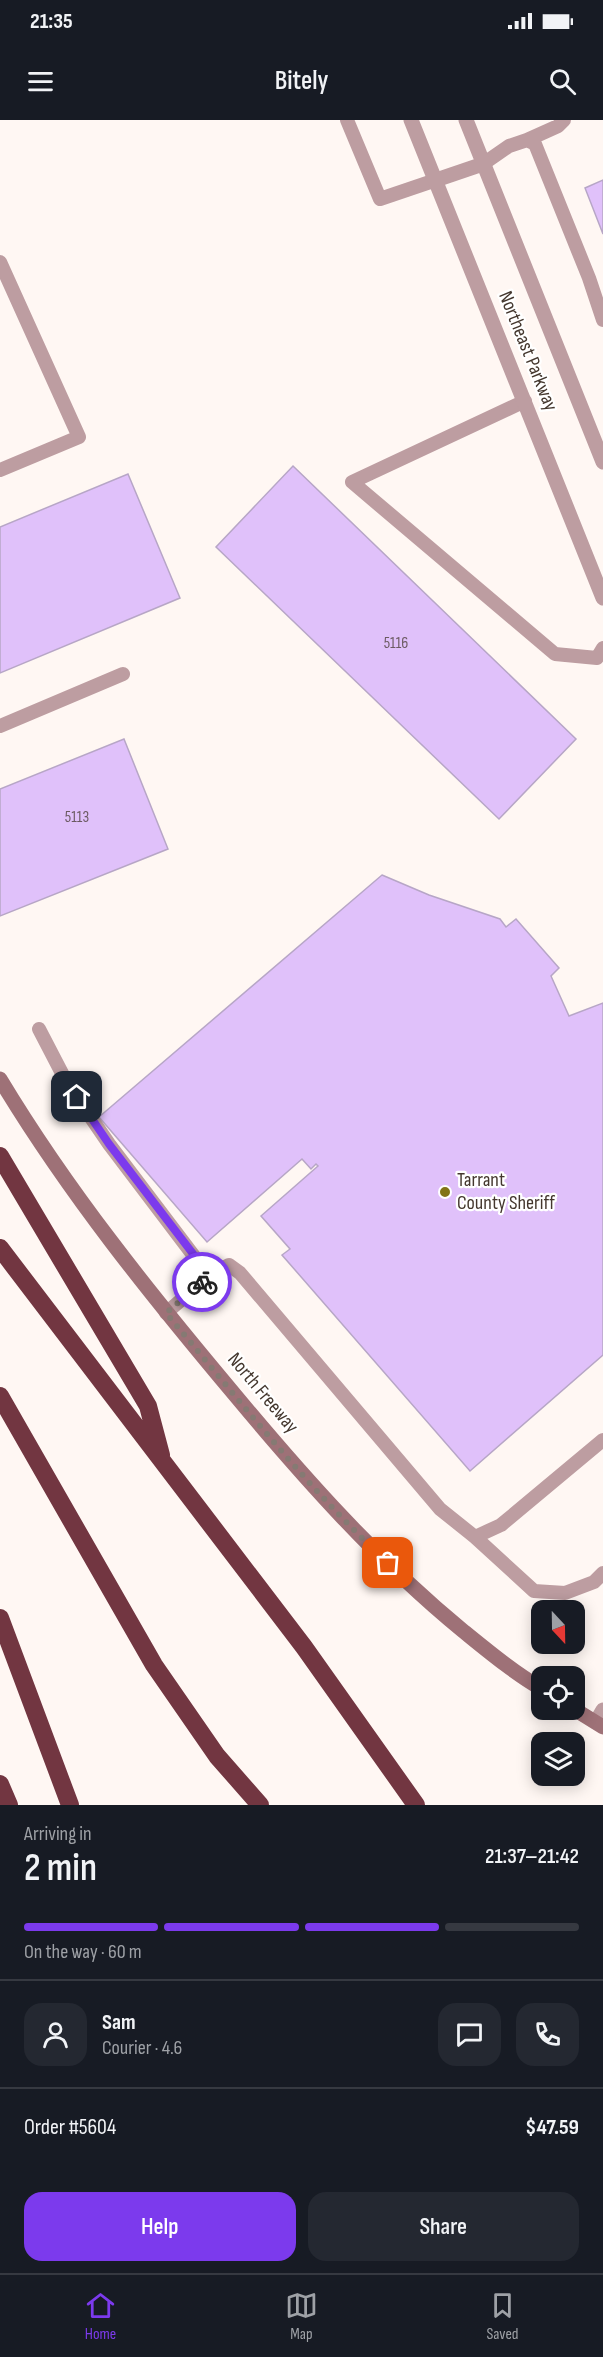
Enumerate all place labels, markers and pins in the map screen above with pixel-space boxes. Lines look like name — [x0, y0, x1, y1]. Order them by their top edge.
pin — [51, 1071, 102, 1122]
place label: Tarrant County Sheriff — [457, 1168, 556, 1215]
marker: Tarrant County Sheriff — [438, 1185, 452, 1199]
pin — [362, 1537, 413, 1588]

